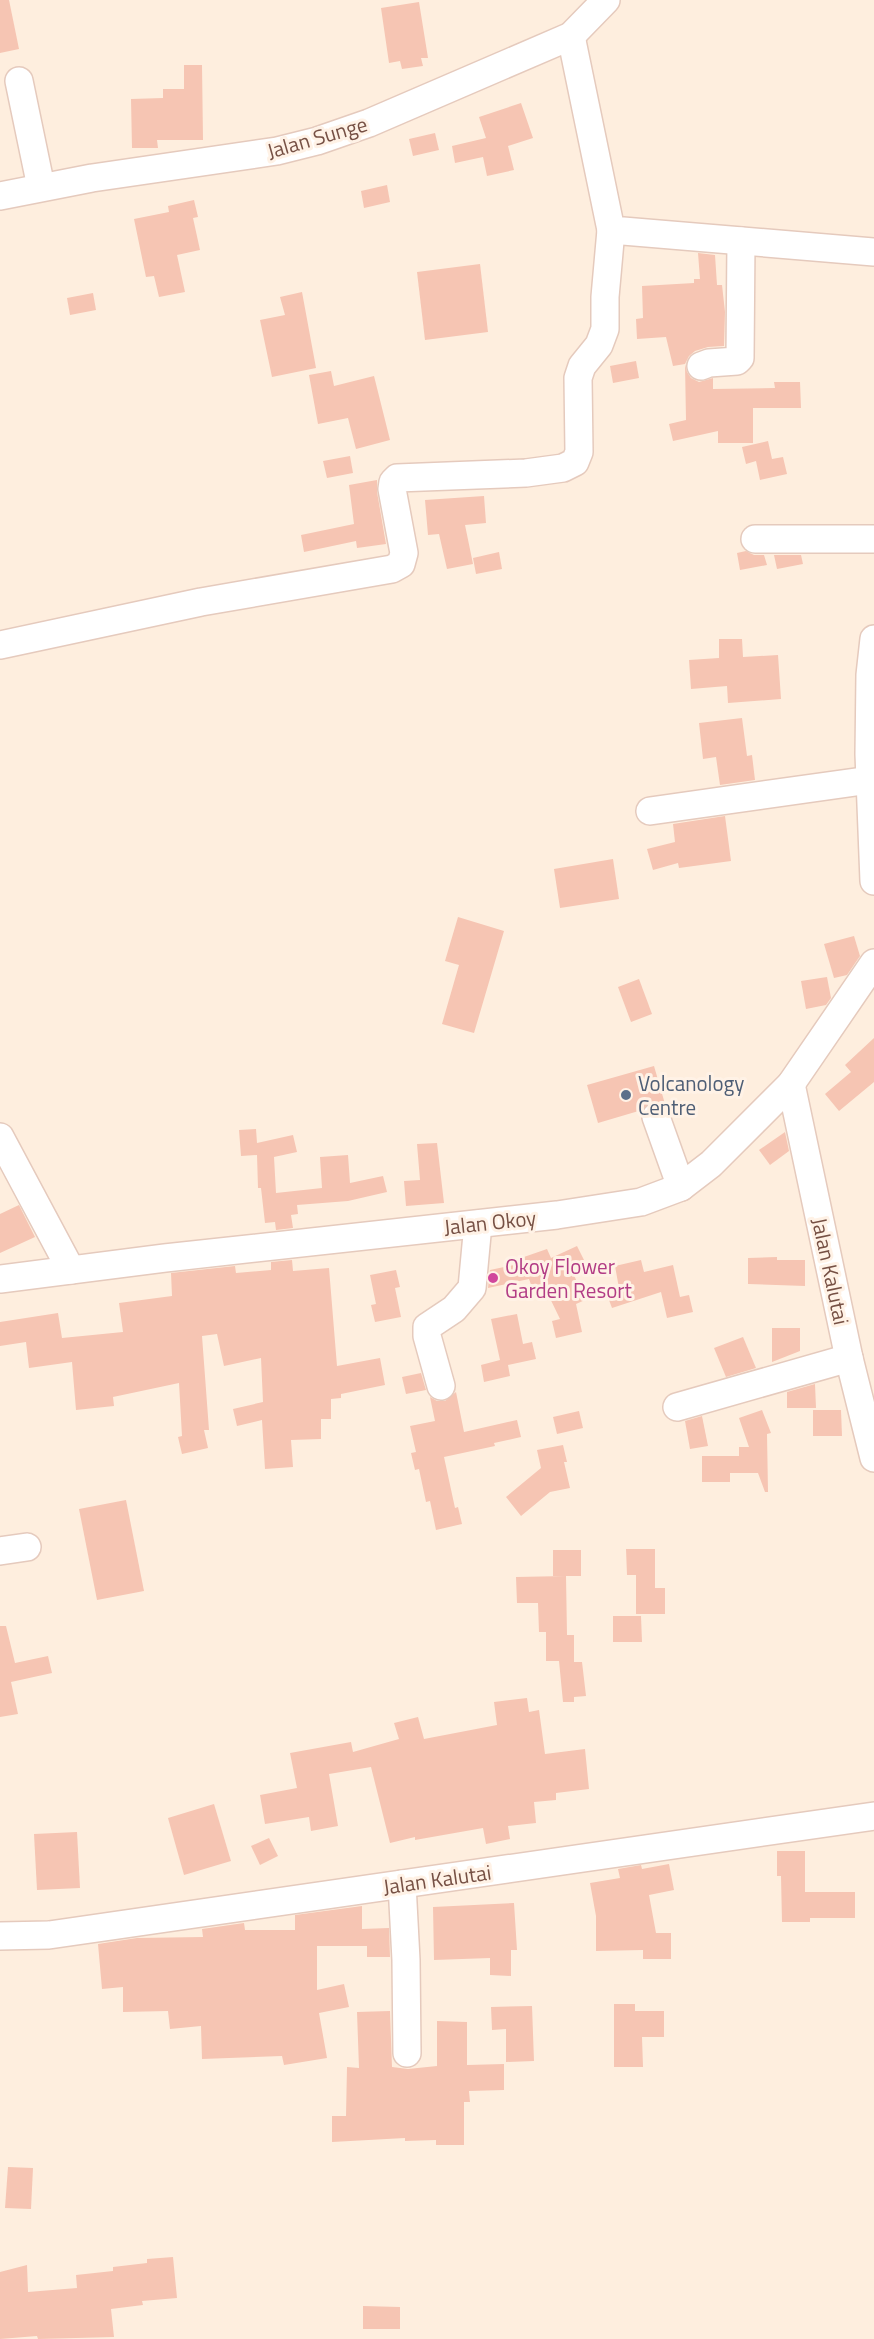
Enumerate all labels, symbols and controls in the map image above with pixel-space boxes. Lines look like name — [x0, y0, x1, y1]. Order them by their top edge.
street label: Jalan Sunge — [263, 107, 371, 167]
place label: Volcanology Centre — [638, 1067, 744, 1123]
marker: Volcanology Centre — [619, 1088, 633, 1102]
street label: Jalan Okoy — [442, 1201, 538, 1243]
street label: Jalan Kalutai — [804, 1214, 858, 1328]
place label: Okoy Flower Garden Resort — [505, 1250, 633, 1306]
marker: Okoy Flower Garden Resort — [486, 1271, 500, 1285]
street label: Jalan Kalutai — [381, 1856, 493, 1902]

